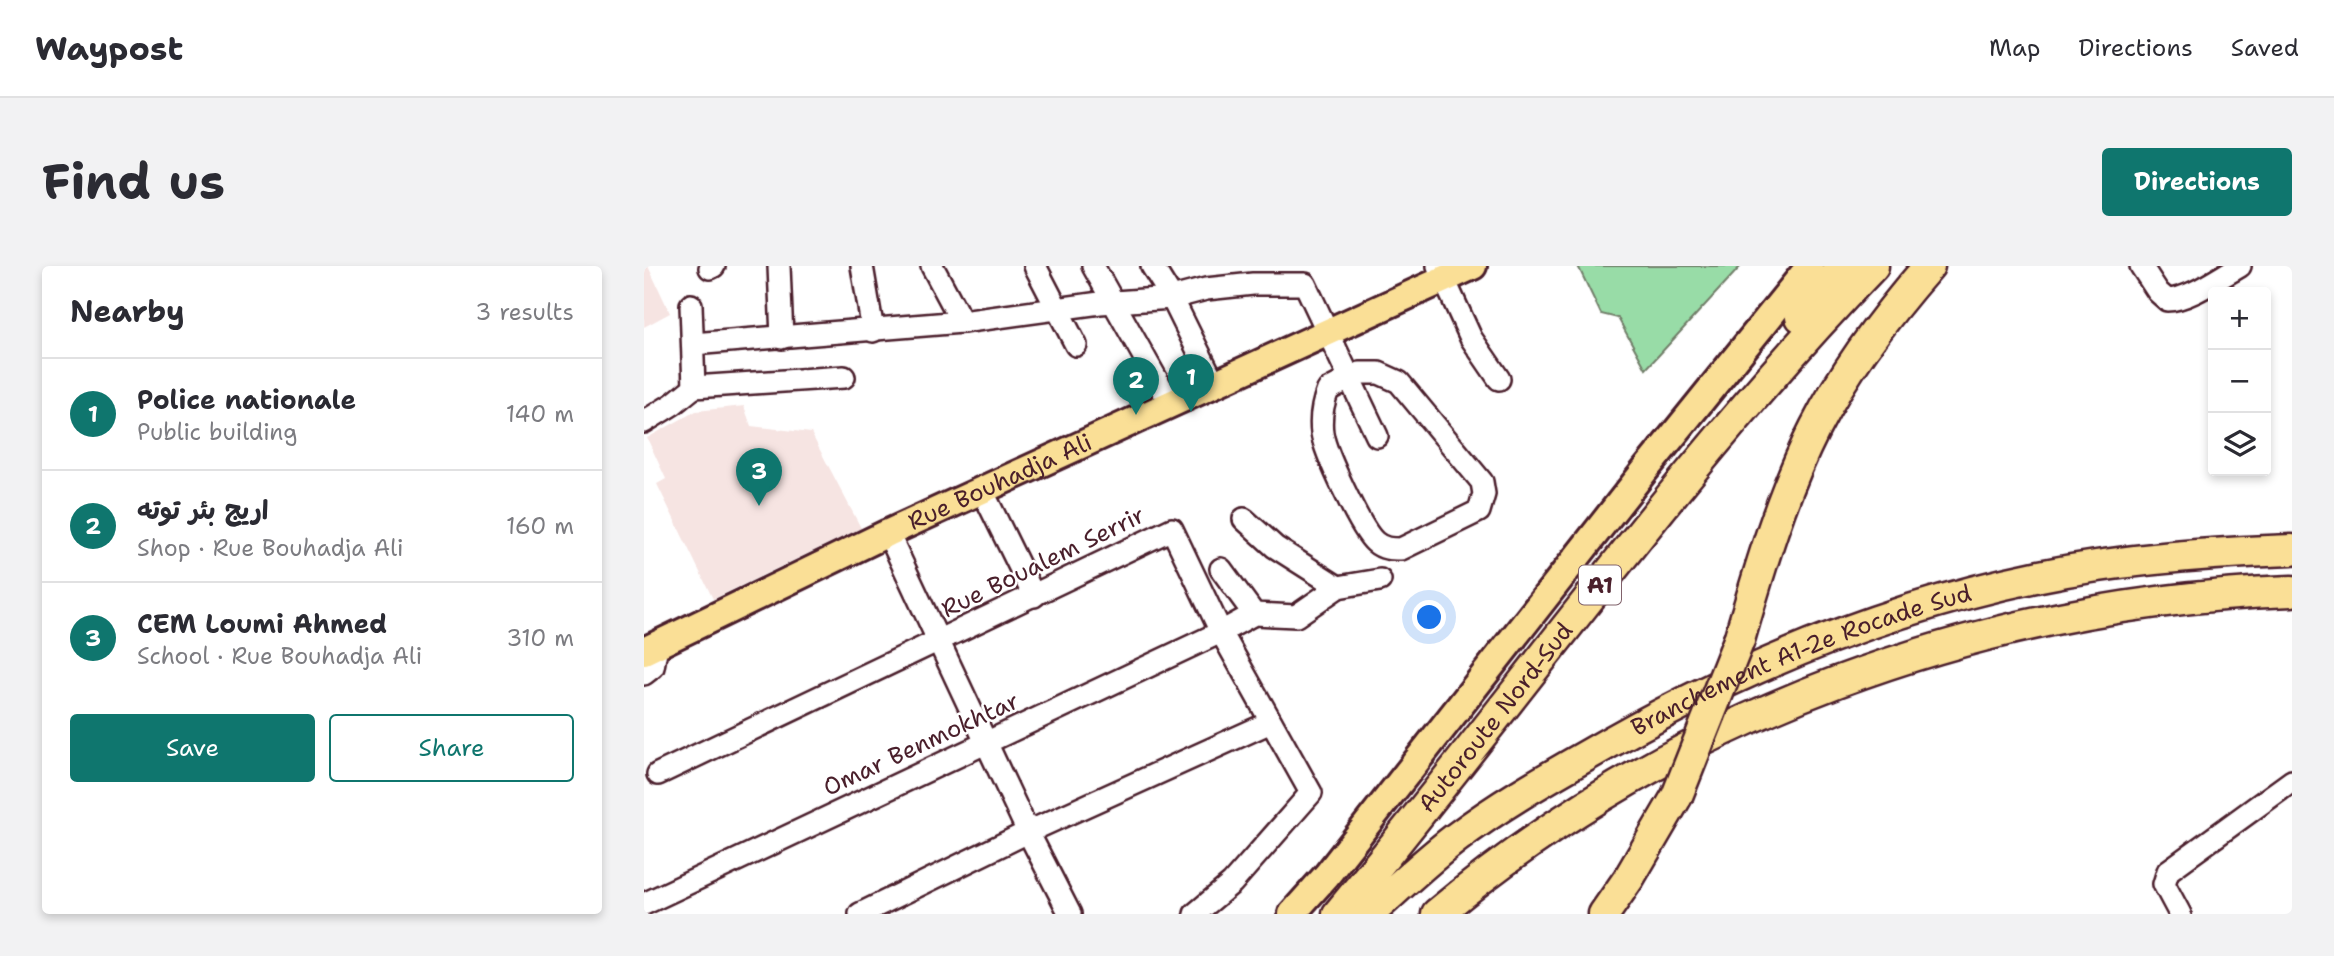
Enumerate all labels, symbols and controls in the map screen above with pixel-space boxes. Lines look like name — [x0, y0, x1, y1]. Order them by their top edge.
text: Waypost — [35, 26, 183, 71]
text: Map — [1989, 32, 2040, 64]
text: Directions — [2078, 32, 2193, 64]
text: Saved — [2231, 32, 2299, 64]
button: Directions — [2102, 148, 2292, 216]
text: Find us — [42, 149, 225, 215]
map controls — [2208, 287, 2271, 476]
button: + — [2208, 287, 2271, 350]
text: Nearby — [70, 291, 185, 332]
text: 3 results — [475, 297, 574, 327]
button: − — [2208, 350, 2271, 413]
pin: 1 — [1168, 354, 1214, 412]
pin: 2 — [1113, 357, 1159, 415]
text: Police nationale — [137, 382, 356, 417]
text: 1 — [88, 399, 98, 429]
text: 140 m — [506, 399, 574, 429]
button: layers — [2208, 413, 2271, 476]
text: Public building — [137, 417, 297, 447]
street label: Rue Bouhadja Ali — [903, 426, 1097, 538]
pin: 3 — [736, 448, 782, 506]
text: اريج بئر توته — [137, 492, 268, 527]
street label: Rue Boualem Serrir — [936, 499, 1150, 625]
text: 2 — [85, 511, 101, 541]
text: 160 m — [506, 511, 574, 541]
text: Shop · Rue Bouhadja Ali — [137, 533, 403, 563]
road number: A1 — [1579, 566, 1621, 604]
street label: Branchement A1-2e Rocade Sud — [1625, 577, 1975, 744]
your location — [1412, 600, 1446, 634]
text: CEM Loumi Ahmed — [137, 606, 387, 641]
street label: Autoroute Nord-Sud — [1411, 616, 1580, 819]
text: 3 — [85, 623, 101, 653]
text: 310 m — [506, 623, 574, 653]
text: School · Rue Bouhadja Ali — [137, 641, 422, 671]
street label: Omar Benmokhtar — [818, 685, 1024, 803]
button: Save — [70, 714, 315, 782]
button: Share — [329, 714, 574, 782]

